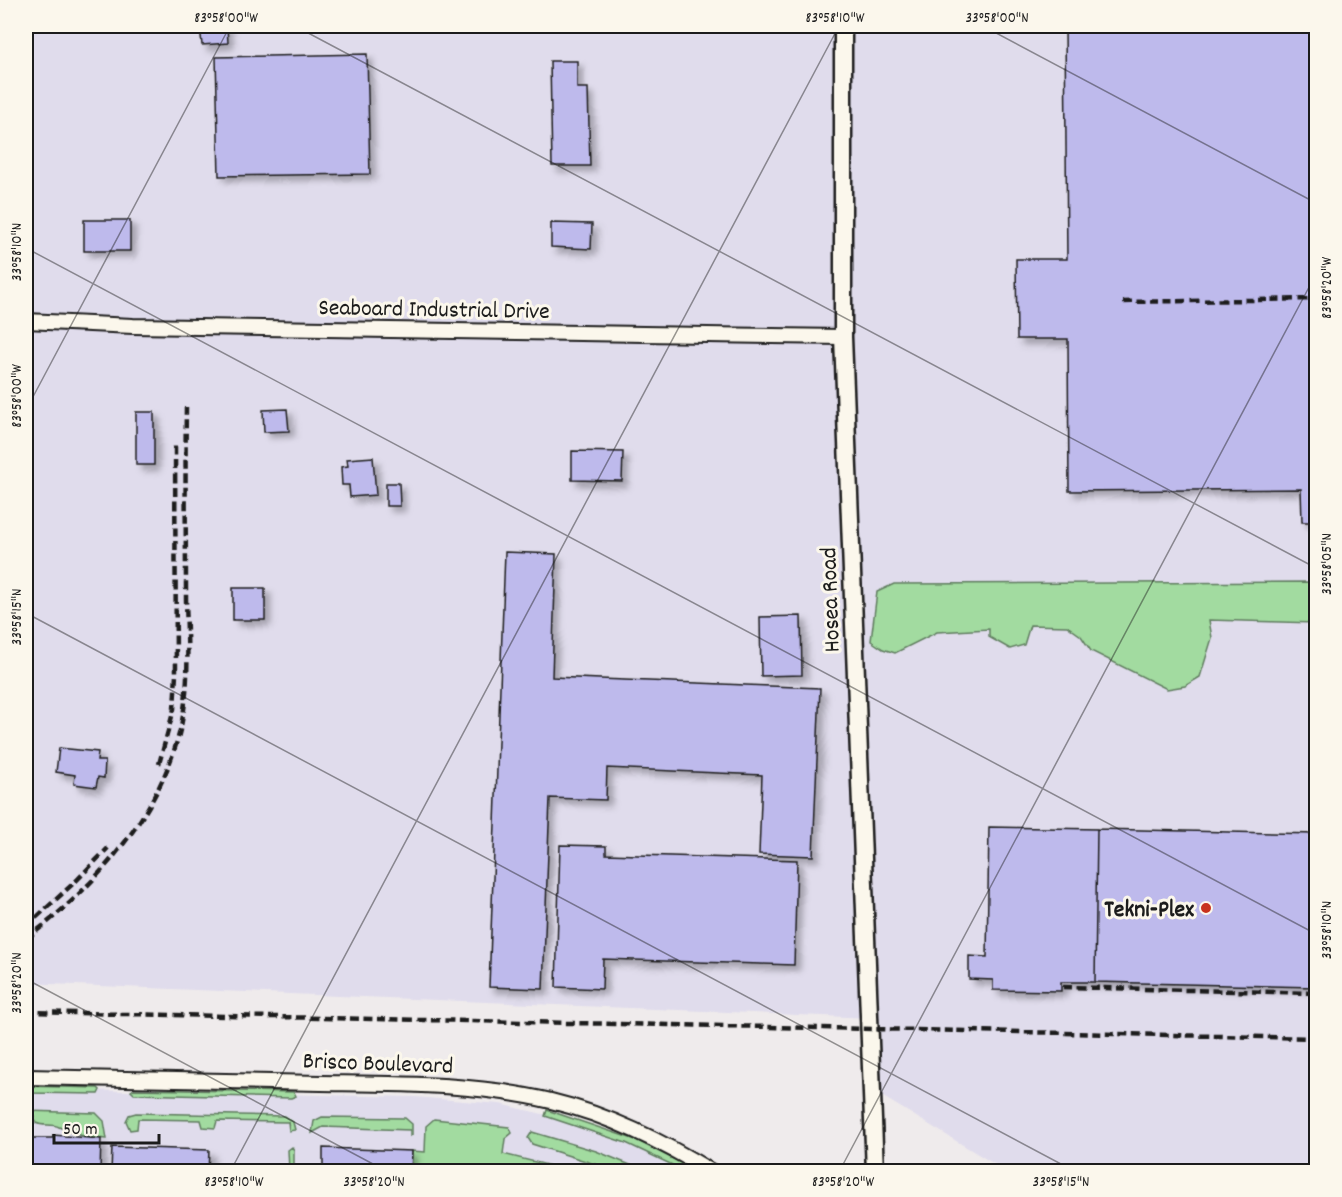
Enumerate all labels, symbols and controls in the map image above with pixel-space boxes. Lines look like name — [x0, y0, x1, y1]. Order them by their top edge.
text: 83°58'00"W — [194, 8, 258, 30]
text: 83°58'10"W — [806, 8, 865, 30]
text: 33°58'00"N — [965, 8, 1029, 30]
text: 33°58'10"N — [7, 223, 29, 281]
text: 83°58'20"W — [1317, 257, 1339, 319]
street label: Seaboard Industrial Drive — [318, 292, 550, 330]
text: 83°58'00"W — [7, 364, 29, 428]
text: 33°58'05"N — [1317, 533, 1339, 595]
street label: Hosea Road — [813, 547, 851, 653]
text: 33°58'15"N — [7, 588, 29, 646]
place label: Tekni-Plex — [1104, 894, 1194, 928]
marker: Tekni-Plex — [1199, 901, 1213, 915]
text: 33°58'10"N — [1317, 901, 1339, 959]
text: 33°58'20"N — [7, 952, 29, 1014]
street label: Brisco Boulevard — [302, 1045, 454, 1085]
scale bar — [54, 1107, 159, 1145]
text: 50 m — [63, 1118, 98, 1143]
text: 83°58'10"W — [205, 1172, 264, 1194]
text: 33°58'20"N — [343, 1172, 405, 1194]
text: 83°58'20"W — [812, 1172, 874, 1194]
text: 33°58'15"N — [1032, 1172, 1090, 1194]

